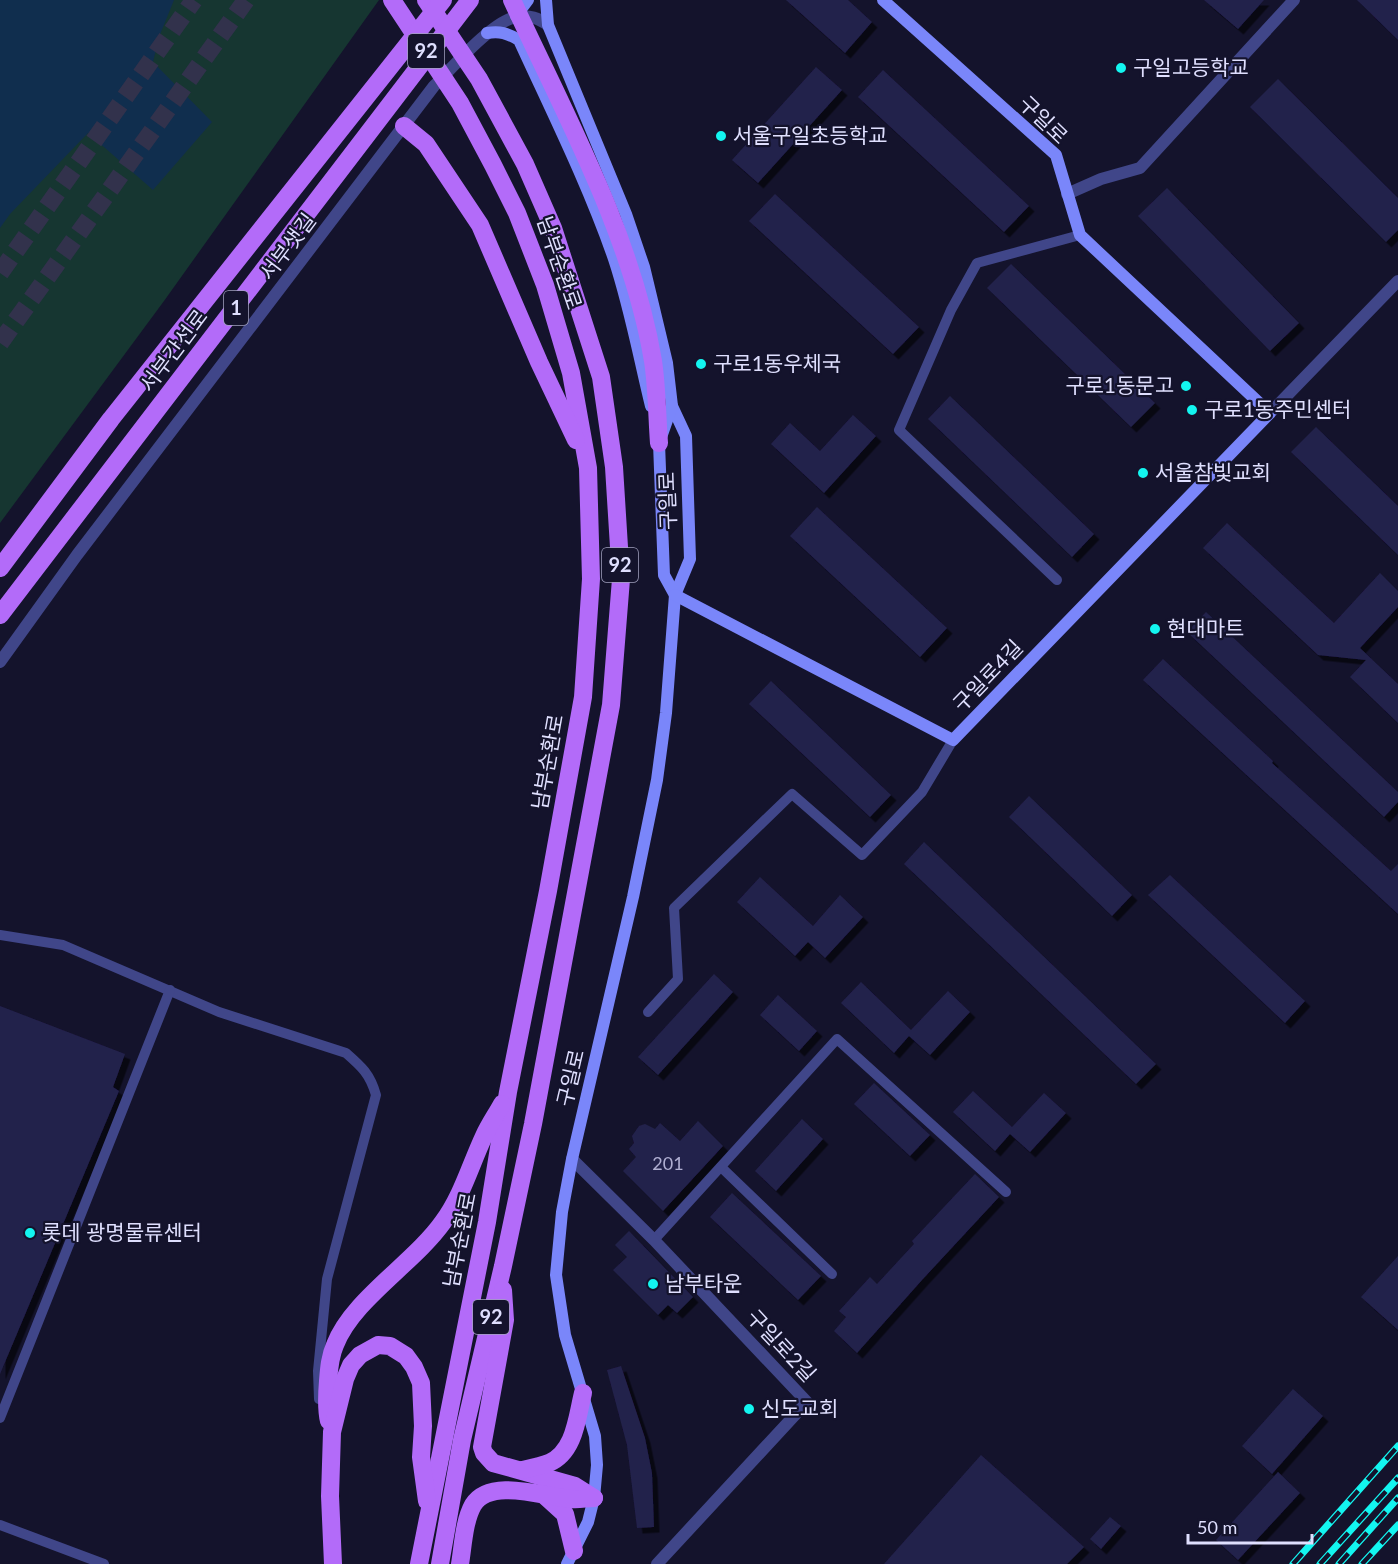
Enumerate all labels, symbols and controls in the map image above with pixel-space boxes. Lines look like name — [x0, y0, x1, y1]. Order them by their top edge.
road number: 92 — [408, 34, 444, 68]
place label: 구일고등학교 — [1133, 54, 1249, 79]
marker: 구일고등학교 — [1114, 61, 1128, 75]
street label: 구일로 — [1015, 90, 1074, 148]
place label: 서울구일초등학교 — [733, 122, 888, 147]
marker: 서울구일초등학교 — [714, 129, 728, 143]
street label: 서부샛길 — [254, 208, 320, 284]
street label: 남부순환로 — [533, 213, 588, 312]
road number: 1 — [224, 291, 248, 325]
street label: 서부간선로 — [134, 304, 212, 396]
place label: 구로1동우체국 — [713, 350, 841, 375]
marker: 구로1동우체국 — [694, 357, 708, 371]
place label: 구로1동문고 — [1065, 372, 1174, 397]
marker: 구로1동문고 — [1179, 379, 1193, 393]
place label: 구로1동주민센터 — [1204, 396, 1351, 421]
marker: 구로1동주민센터 — [1185, 403, 1199, 417]
place label: 서울참빛교회 — [1155, 459, 1271, 484]
marker: 서울참빛교회 — [1136, 466, 1150, 480]
street label: 구일로 — [653, 472, 680, 530]
road number: 92 — [602, 548, 638, 582]
place label: 현대마트 — [1167, 615, 1244, 640]
marker: 현대마트 — [1148, 622, 1162, 636]
street label: 구일로4길 — [947, 634, 1027, 716]
street label: 남부순환로 — [526, 712, 567, 811]
street label: 구일로 — [551, 1047, 588, 1109]
house number: 201 — [652, 1152, 684, 1174]
street label: 남부순환로 — [437, 1190, 480, 1290]
place label: 롯데 광명물류센터 — [42, 1219, 202, 1244]
marker: 롯데 광명물류센터 — [23, 1226, 37, 1240]
place label: 남부타운 — [665, 1270, 742, 1295]
marker: 남부타운 — [646, 1277, 660, 1291]
road number: 92 — [473, 1300, 509, 1334]
street label: 구일로2길 — [742, 1304, 822, 1386]
place label: 신도교회 — [761, 1395, 838, 1420]
marker: 신도교회 — [742, 1402, 756, 1416]
scale bar — [1188, 1507, 1312, 1545]
text: 50 m — [1197, 1516, 1237, 1538]

